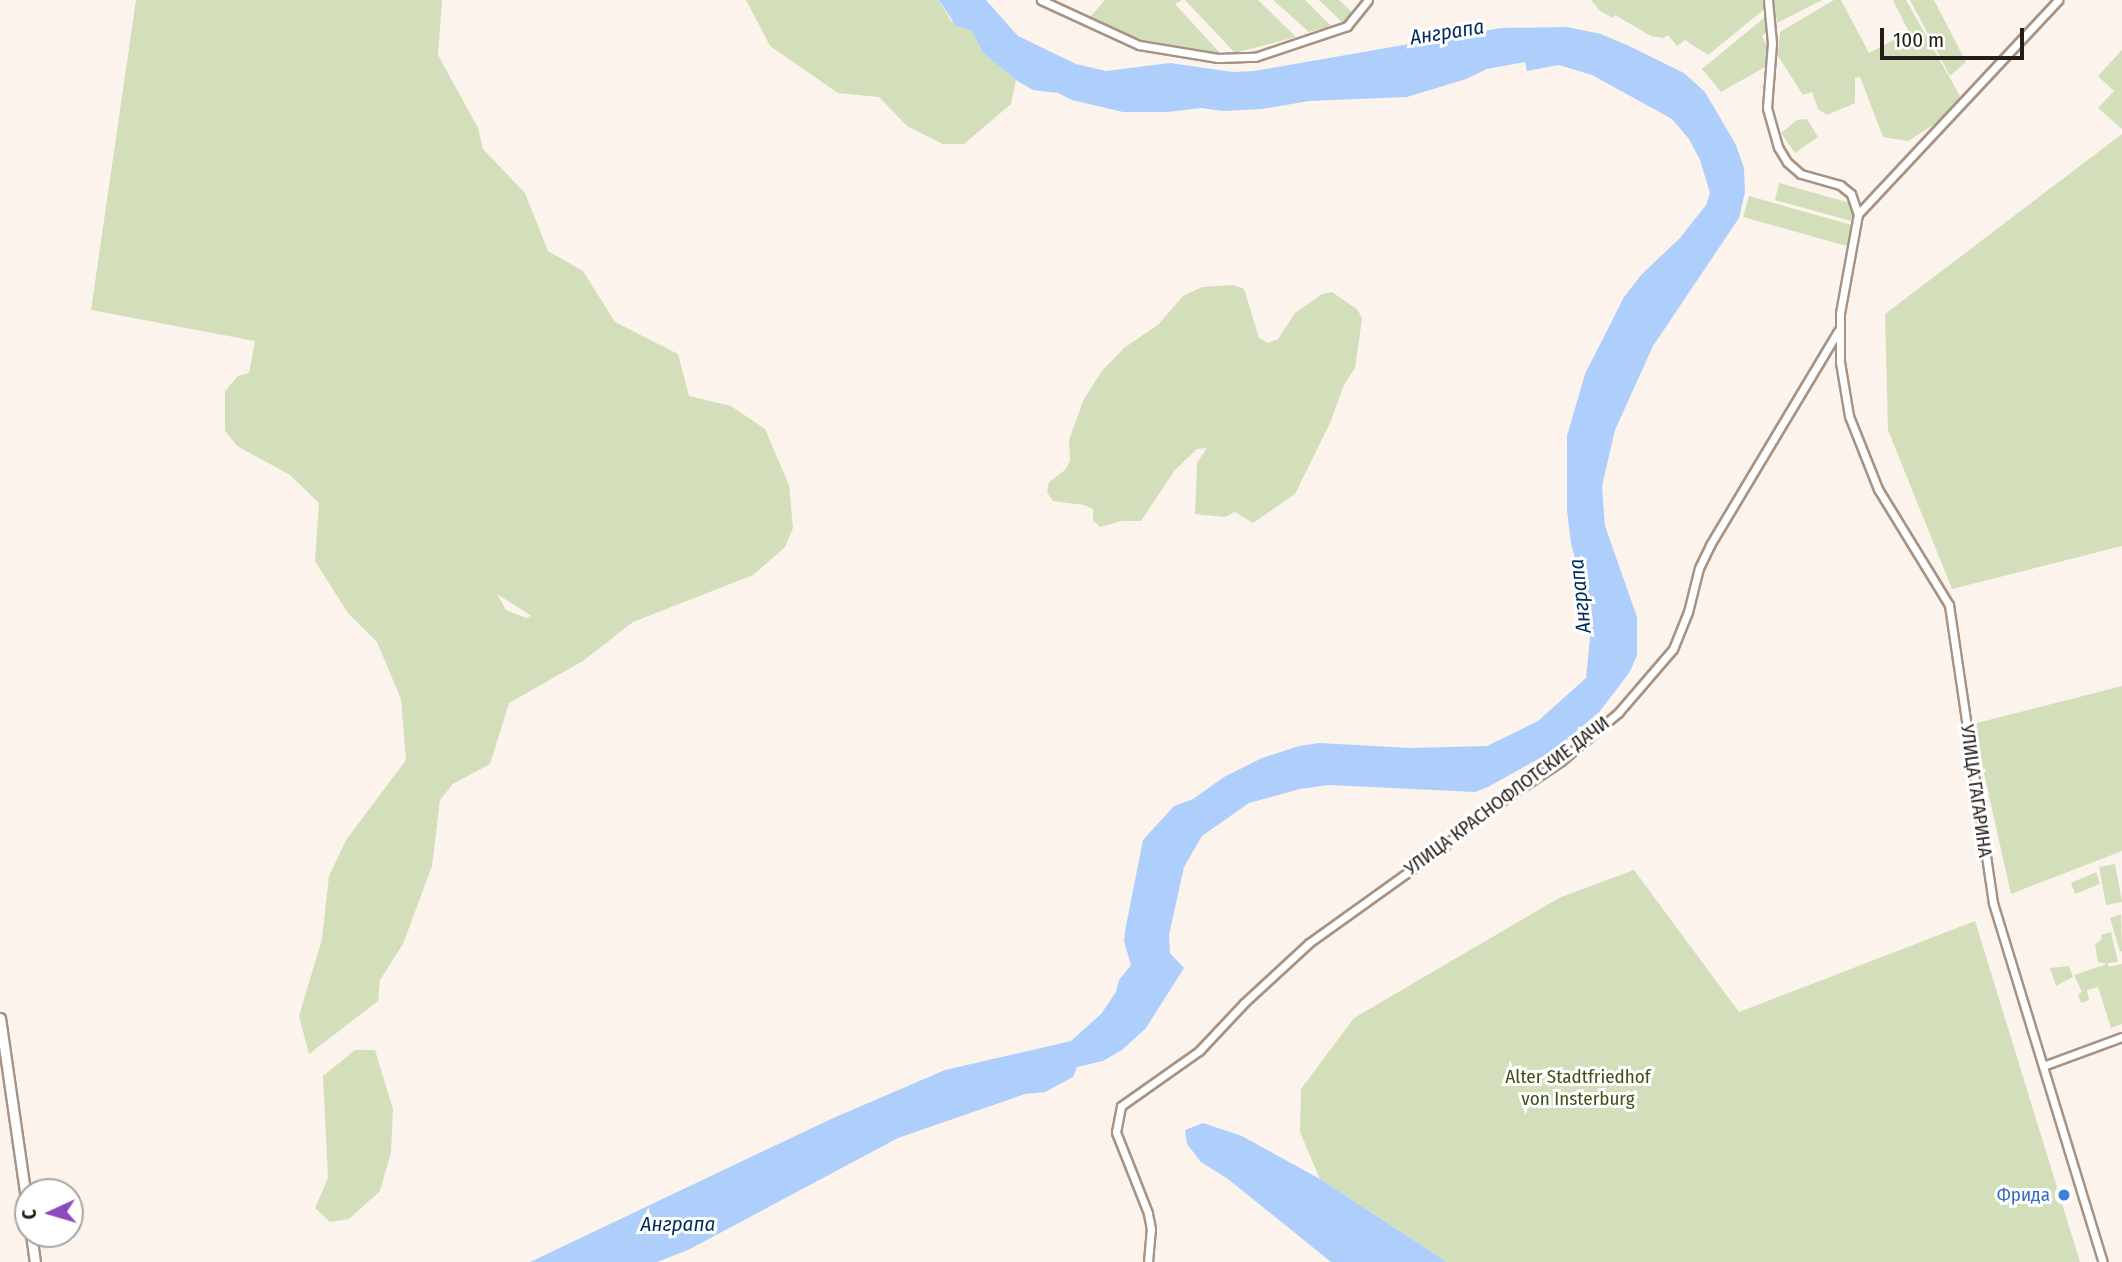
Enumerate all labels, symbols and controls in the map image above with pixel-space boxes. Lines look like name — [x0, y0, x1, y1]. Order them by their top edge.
water label: Анграпа — [1408, 14, 1486, 50]
scale bar — [1884, 14, 2028, 58]
text: 100 m — [1893, 27, 1944, 53]
water label: Анграпа — [1564, 557, 1596, 635]
street label: УЛИЦА КРАСНОФЛОТСКИЕ ДАЧИ — [1400, 712, 1614, 880]
street label: УЛИЦА ГАГАРИНА — [1955, 723, 1997, 859]
park label: Alter Stadtfriedhof von Insterburg — [1505, 1066, 1651, 1110]
north arrow — [14, 1178, 84, 1248]
place label: Фрида — [1997, 1184, 2050, 1206]
marker: Фрида — [2056, 1187, 2072, 1203]
text: С — [18, 1209, 41, 1220]
water label: Анграпа — [641, 1211, 715, 1237]

